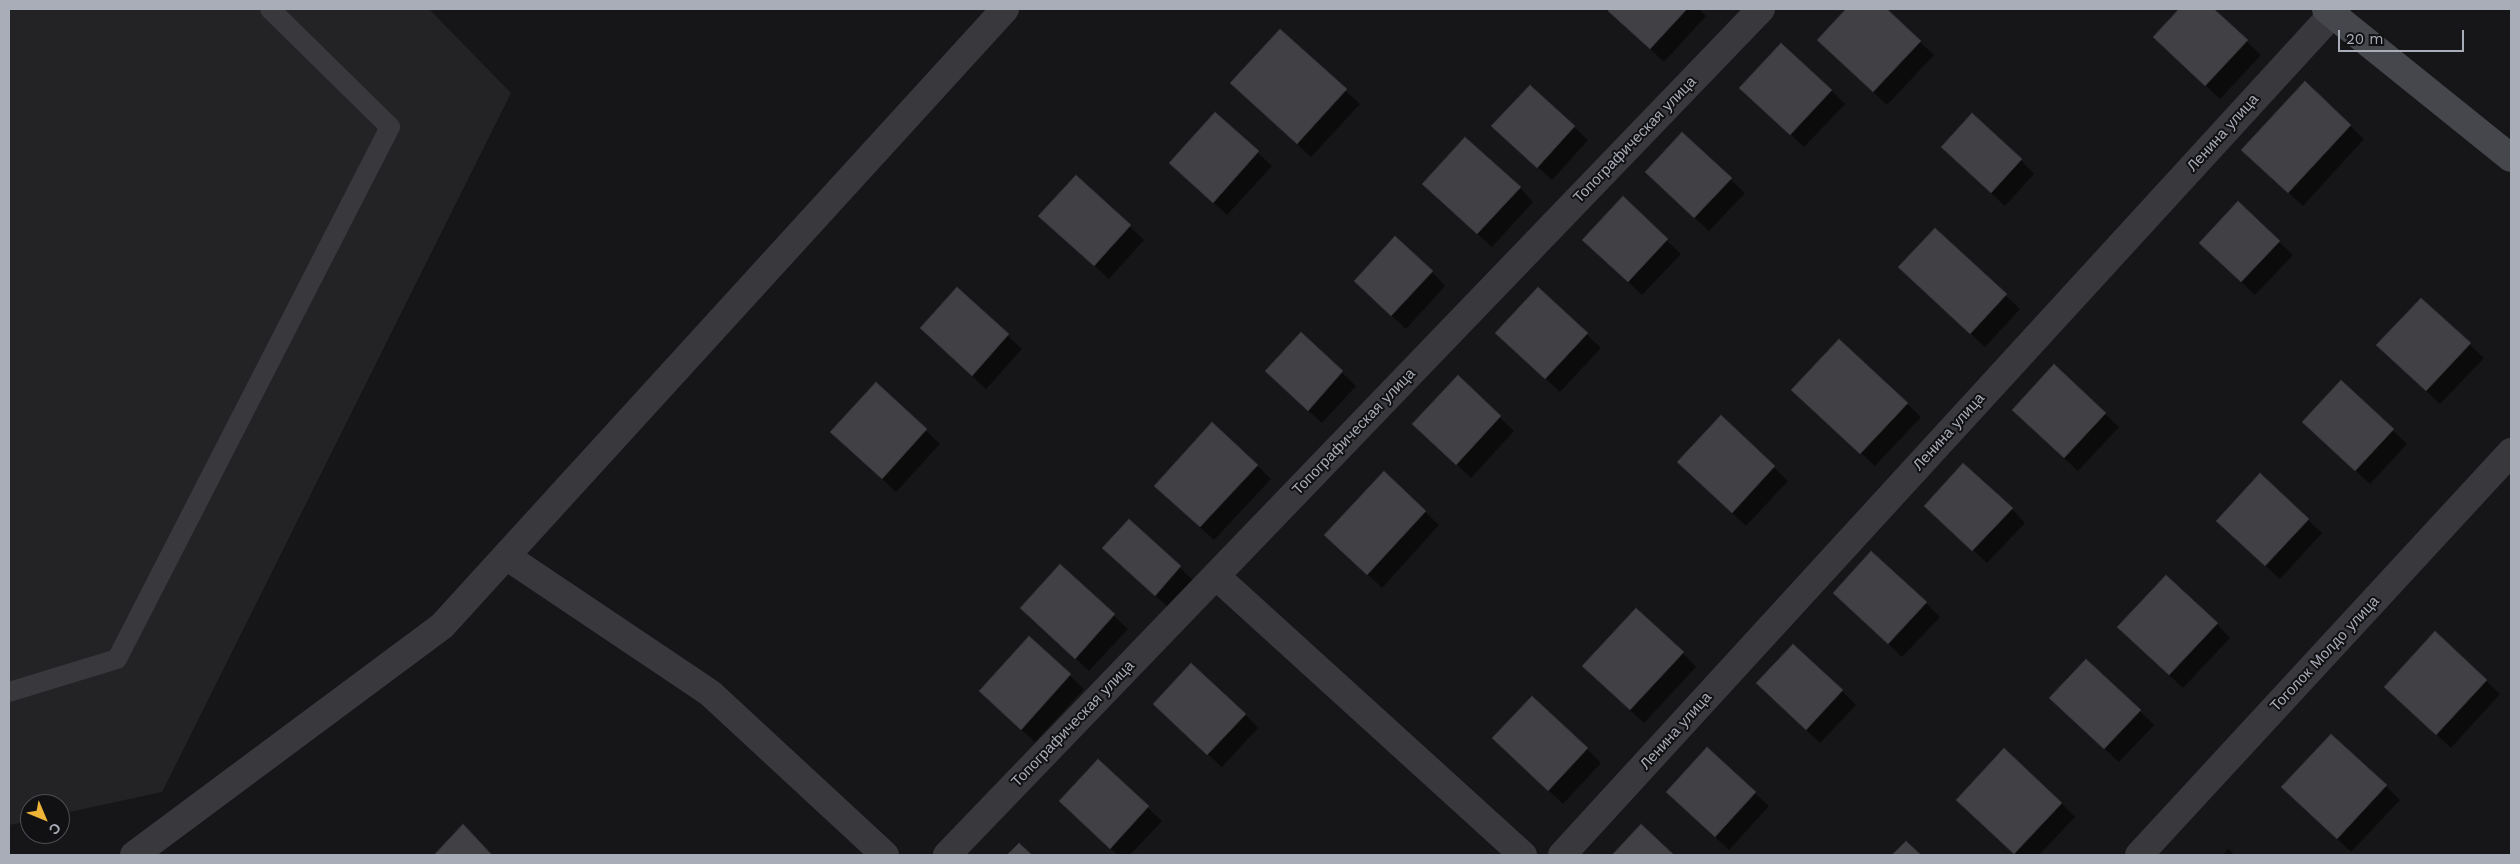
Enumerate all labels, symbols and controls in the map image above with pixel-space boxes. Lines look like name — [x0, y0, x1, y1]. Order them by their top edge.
scale bar — [2340, 20, 2466, 52]
text: 20 m — [2346, 30, 2384, 48]
street label: Топографическая улица — [1570, 73, 1700, 207]
street label: Ленина улица — [2184, 91, 2262, 175]
street label: Топографическая улица — [1289, 365, 1419, 499]
street label: Ленина улица — [1910, 390, 1988, 474]
street label: Тоголок Молдо улица — [2267, 593, 2383, 715]
street label: Топографическая улица — [1008, 657, 1138, 791]
street label: Ленина улица — [1637, 689, 1715, 773]
north arrow — [20, 794, 70, 844]
text: С — [46, 820, 64, 838]

